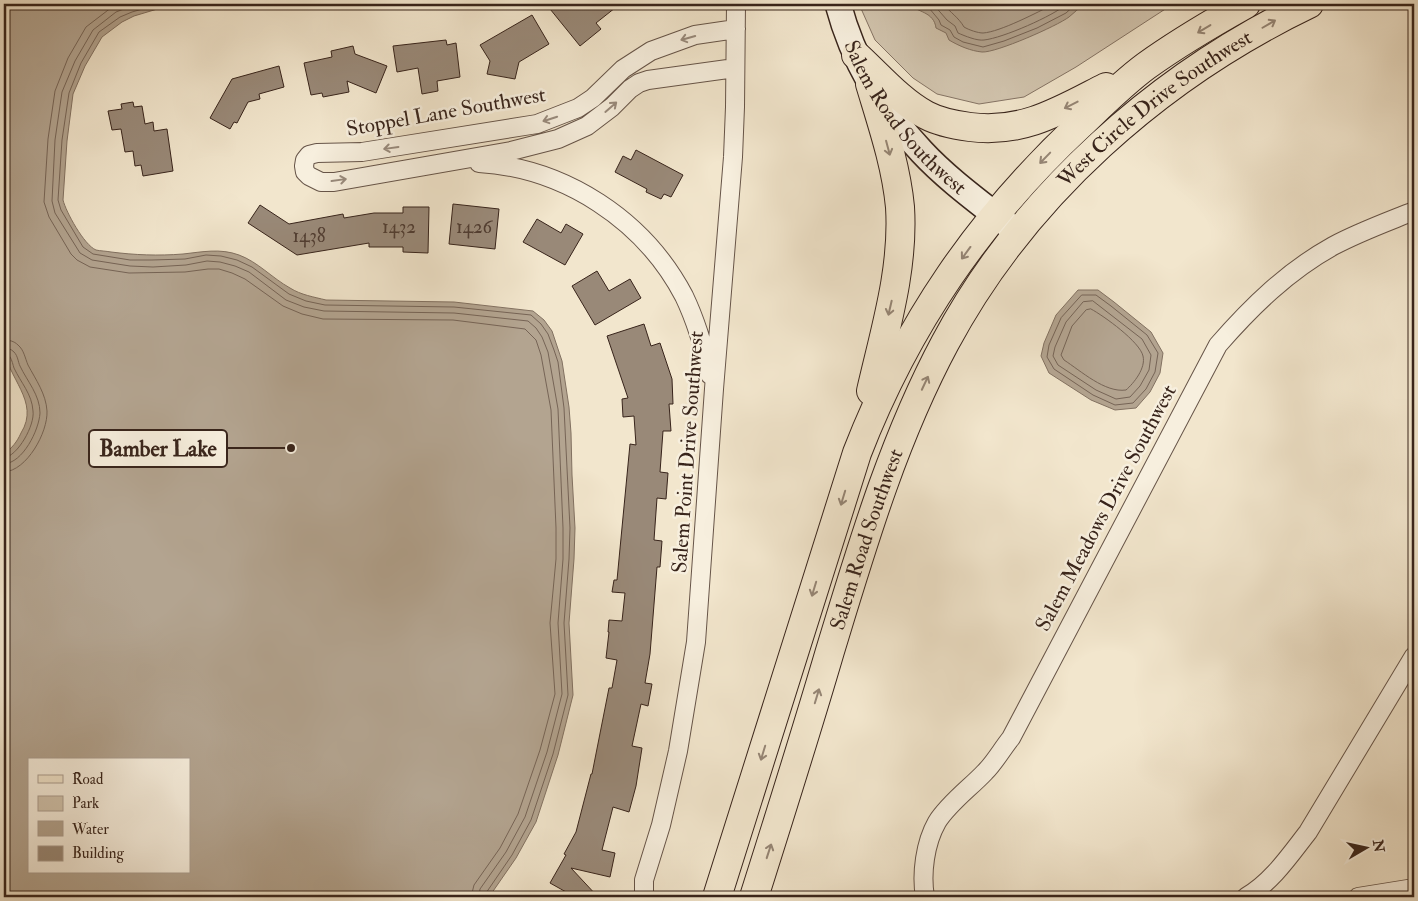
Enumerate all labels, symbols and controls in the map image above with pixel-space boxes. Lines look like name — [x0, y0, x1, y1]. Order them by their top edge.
one-way arrow — [1261, 18, 1276, 28]
street label: West Circle Drive Southwest — [1051, 24, 1257, 194]
one-way arrow — [1197, 24, 1211, 34]
one-way arrow — [680, 33, 696, 43]
street label: Salem Road Southwest — [838, 36, 973, 201]
street label: Stoppel Lane Southwest — [344, 81, 548, 143]
one-way arrow — [604, 101, 617, 113]
one-way arrow — [1064, 101, 1079, 110]
one-way arrow — [543, 115, 559, 125]
one-way arrow — [884, 139, 894, 155]
one-way arrow — [383, 143, 399, 153]
one-way arrow — [1039, 152, 1051, 164]
one-way arrow — [331, 175, 347, 185]
house number: 1432 — [382, 215, 416, 239]
house number: 1426 — [456, 215, 494, 239]
house number: 1438 — [292, 224, 326, 248]
one-way arrow — [961, 246, 971, 260]
one-way arrow — [885, 300, 894, 316]
street label: Salem Point Drive Southwest — [666, 330, 710, 574]
one-way arrow — [921, 376, 930, 391]
street label: Salem Meadows Drive Southwest — [1029, 380, 1183, 636]
callout: Bamber Lake — [89, 430, 227, 467]
text: Bamber Lake — [99, 435, 218, 463]
street label: Salem Road Southwest — [824, 445, 909, 633]
one-way arrow — [837, 490, 847, 506]
one-way arrow — [809, 581, 818, 597]
one-way arrow — [813, 688, 822, 704]
one-way arrow — [757, 745, 767, 761]
legend — [28, 758, 190, 874]
text: Road — [72, 770, 104, 789]
text: Park — [72, 794, 99, 813]
text: Water — [71, 820, 109, 839]
north arrow — [1340, 824, 1390, 874]
text: N — [1369, 838, 1388, 854]
one-way arrow — [764, 843, 774, 859]
text: Building — [72, 844, 124, 863]

